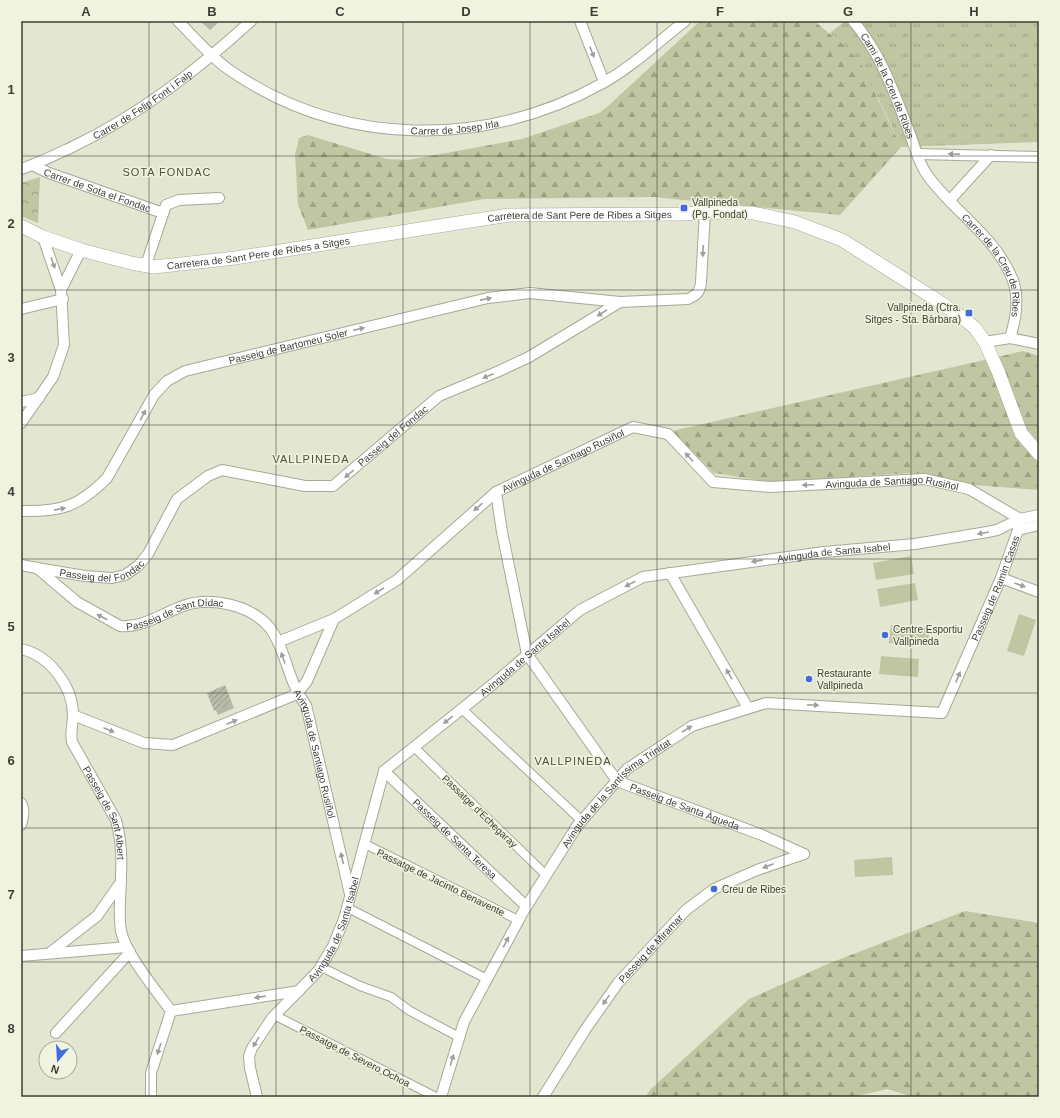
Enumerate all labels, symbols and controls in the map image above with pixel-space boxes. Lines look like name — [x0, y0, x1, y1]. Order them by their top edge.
text: A — [81, 4, 91, 19]
text: B — [207, 4, 217, 19]
text: C — [335, 4, 345, 19]
text: D — [461, 4, 471, 19]
text: E — [590, 4, 599, 19]
text: F — [716, 4, 724, 19]
text: G — [843, 4, 853, 19]
text: H — [969, 4, 979, 19]
street label: Camí de la Creu de Ribes — [858, 31, 916, 140]
one-way arrow — [590, 46, 596, 58]
street label: Carrer de Felip Font i Falp — [91, 68, 195, 141]
text: 1 — [7, 82, 15, 97]
street label: Carrer de Josep Irla — [411, 118, 500, 137]
one-way arrow — [947, 151, 960, 157]
street label: Carrer de Sota el Fondac — [42, 166, 152, 214]
district label: SOTA FONDAC — [122, 166, 212, 178]
place label: Vallpineda (Pg. Fondat) — [692, 197, 748, 220]
marker: Vallpineda (Pg. Fondat) — [679, 203, 689, 213]
street label: Carretera de Sant Pere de Ribes a Sitges — [487, 209, 672, 224]
street label: Carrer de la Creu de Ribes — [959, 212, 1022, 318]
text: 2 — [7, 216, 15, 231]
street label: Carretera de Sant Pere de Ribes a Sitges — [166, 235, 351, 272]
one-way arrow — [700, 245, 706, 258]
one-way arrow — [50, 257, 56, 269]
one-way arrow — [480, 296, 492, 302]
place label: Vallpineda (Ctra. Sitges - Sta. Bàrbara) — [865, 302, 961, 325]
marker: Vallpineda (Ctra. Sitges - Sta. Bàrbara) — [964, 308, 974, 318]
one-way arrow — [596, 309, 608, 316]
one-way arrow — [353, 325, 366, 331]
street label: Passeig de Bartomeu Soler — [228, 327, 349, 366]
text: 3 — [7, 350, 15, 365]
one-way arrow — [483, 373, 494, 379]
street label: Passeig del Fondac — [356, 403, 430, 469]
one-way arrow — [140, 409, 147, 421]
street label: Avinguda de Santiago Rusiñol — [500, 427, 626, 494]
one-way arrow — [684, 452, 694, 462]
district label: VALLPINEDA — [272, 453, 350, 465]
one-way arrow — [344, 469, 355, 478]
street label: Avinguda de Santiago Rusiñol — [825, 474, 960, 493]
one-way arrow — [802, 482, 814, 489]
text: 4 — [7, 484, 15, 499]
one-way arrow — [473, 503, 484, 512]
one-way arrow — [54, 505, 66, 511]
one-way arrow — [977, 530, 989, 536]
street label: Passeig de Ramin Casas — [969, 534, 1022, 643]
street label: Avinguda de Santa Isabel — [776, 541, 891, 564]
street label: Passeig del Fondac — [59, 558, 146, 584]
one-way arrow — [751, 558, 763, 564]
one-way arrow — [624, 580, 636, 587]
one-way arrow — [1014, 582, 1026, 588]
one-way arrow — [373, 587, 385, 594]
street label: Passeig de Sant Dídac — [126, 597, 224, 632]
one-way arrow — [96, 614, 108, 621]
street label: Avinguda de Santa Isabel — [478, 616, 572, 698]
text: 5 — [7, 619, 15, 634]
place label: Centre Esportiu Vallpineda — [893, 624, 962, 647]
marker: Centre Esportiu Vallpineda — [880, 630, 890, 640]
one-way arrow — [280, 652, 286, 664]
one-way arrow — [725, 668, 732, 680]
place label: Restaurante Vallpineda — [817, 668, 872, 691]
one-way arrow — [955, 671, 961, 683]
marker: Restaurante Vallpineda — [804, 674, 814, 684]
street label: Avinguda de Santiago Rusiñol — [291, 688, 337, 819]
one-way arrow — [807, 702, 819, 709]
one-way arrow — [443, 715, 454, 724]
one-way arrow — [226, 718, 238, 725]
one-way arrow — [681, 726, 693, 733]
one-way arrow — [104, 727, 115, 733]
street label: Avinguda de la Santíssima Trinitat — [560, 737, 673, 850]
text: 6 — [7, 753, 15, 768]
district label: VALLPINEDA — [534, 755, 612, 767]
street label: Passeig de Sant Albert — [81, 764, 126, 860]
street label: Passatge d'Echegaray — [440, 773, 519, 850]
street label: Passeig de Santa Àgueda — [629, 781, 741, 832]
street label: Passeig de Santa Teresa — [411, 797, 499, 881]
street label: Passatge de Jacinto Benavente — [375, 847, 507, 918]
one-way arrow — [339, 852, 345, 864]
one-way arrow — [761, 864, 773, 870]
street label: Avinguda de Santa Isabel — [306, 876, 361, 984]
marker: Creu de Ribes — [709, 884, 719, 894]
place label: Creu de Ribes — [722, 884, 786, 895]
text: 7 — [7, 887, 15, 902]
street label: Passeig de Miramar — [616, 912, 686, 985]
one-way arrow — [503, 936, 510, 948]
one-way arrow — [254, 994, 266, 1000]
one-way arrow — [602, 995, 610, 1005]
text: 8 — [7, 1021, 15, 1036]
street label: Passatge de Severo Ochoa — [298, 1024, 412, 1089]
one-way arrow — [252, 1036, 259, 1048]
north arrow — [38, 1040, 78, 1080]
one-way arrow — [156, 1043, 162, 1055]
one-way arrow — [449, 1053, 455, 1065]
text: N — [49, 1063, 61, 1076]

